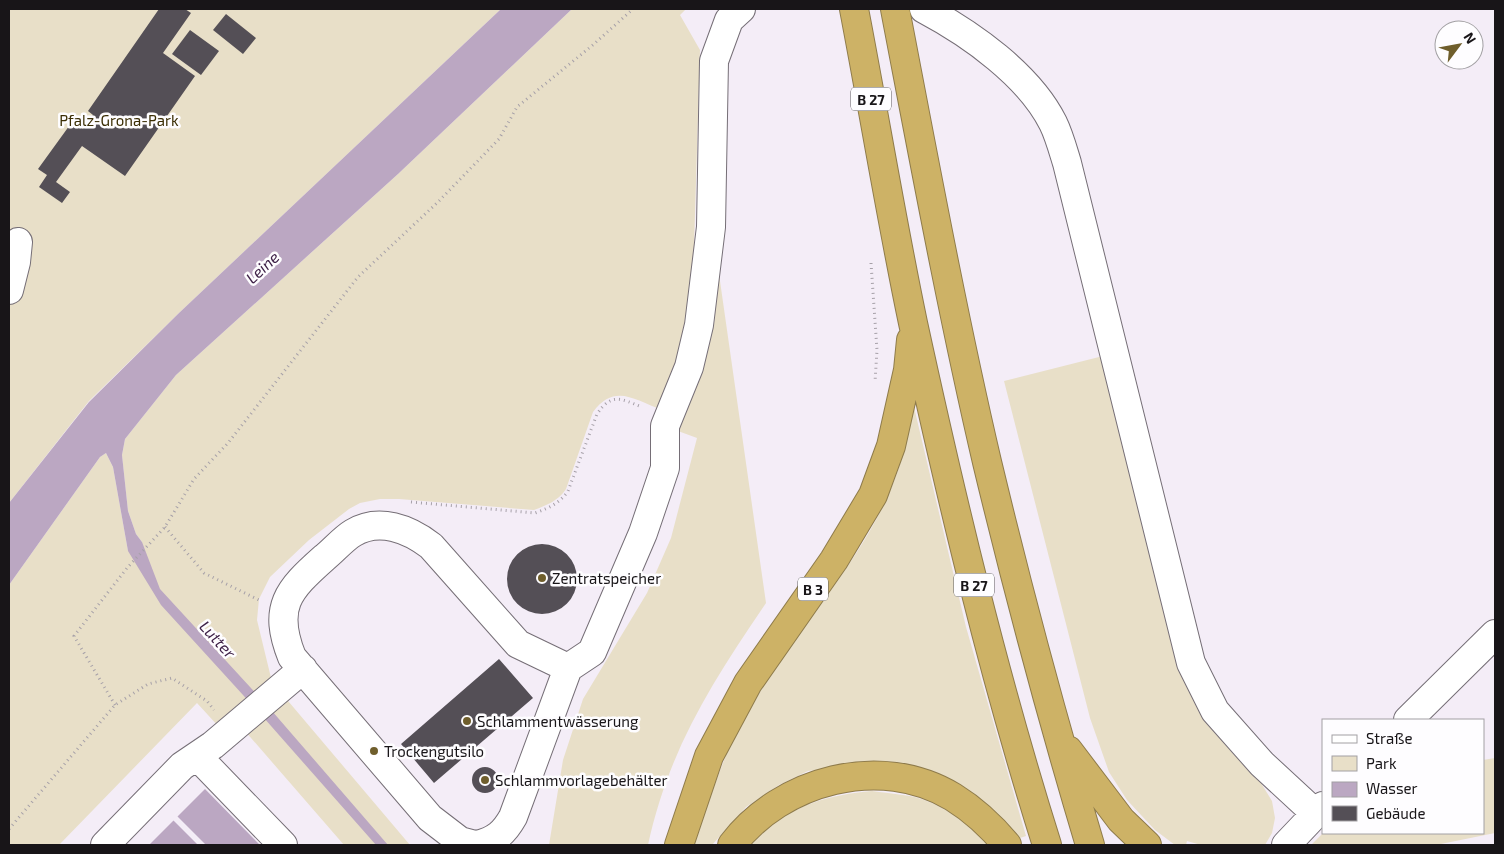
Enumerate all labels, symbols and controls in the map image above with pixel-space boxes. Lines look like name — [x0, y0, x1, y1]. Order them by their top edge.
north arrow — [1434, 20, 1484, 70]
text: N — [1461, 29, 1480, 47]
road number: B 27 — [851, 88, 891, 110]
park label: Pfalz-Grona-Park — [59, 111, 179, 129]
water label: Leine — [241, 247, 283, 287]
place label: Zentratspeicher — [552, 569, 661, 587]
marker: Zentratspeicher — [536, 572, 548, 584]
road number: B 27 — [954, 574, 994, 596]
road number: B 3 — [798, 578, 828, 600]
water label: Lutter — [196, 616, 240, 662]
place label: Schlammentwässerung — [477, 712, 639, 730]
marker: Schlammentwässerung — [461, 715, 473, 727]
legend — [1322, 719, 1484, 834]
text: Straße — [1366, 729, 1412, 747]
place label: Trockengutsilo — [384, 742, 484, 760]
marker: Trockengutsilo — [368, 745, 380, 757]
text: Park — [1366, 754, 1397, 772]
place label: Schlammvorlagebehälter — [495, 771, 668, 789]
marker: Schlammvorlagebehälter — [479, 774, 491, 786]
text: Wasser — [1366, 779, 1418, 797]
text: Gebäude — [1366, 804, 1425, 822]

